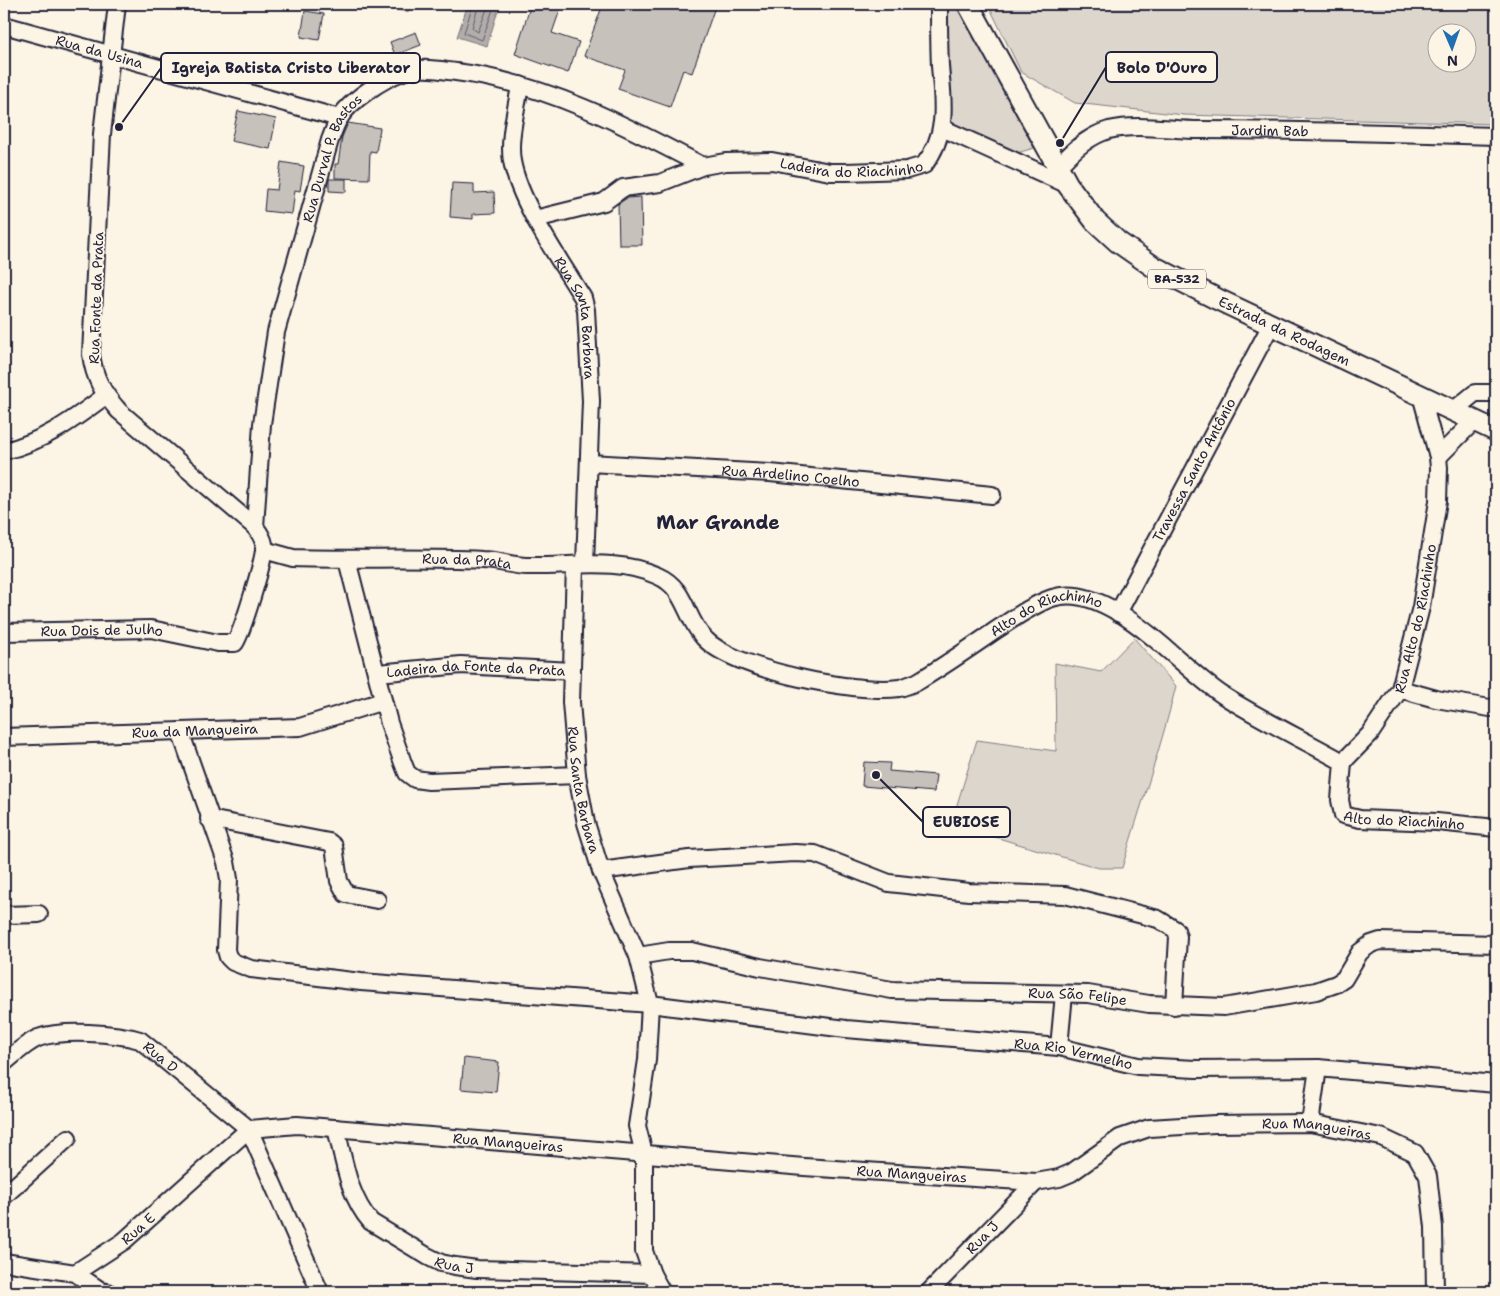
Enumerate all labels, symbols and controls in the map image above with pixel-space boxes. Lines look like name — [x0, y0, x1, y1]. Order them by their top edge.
north arrow — [1428, 22, 1478, 72]
street label: Rua da Usina — [54, 31, 145, 72]
callout: Bolo D'Ouro — [1106, 52, 1217, 82]
text: N — [1447, 52, 1458, 70]
callout: Igreja Batista Cristo Liberator — [161, 53, 420, 83]
text: Igreja Batista Cristo Liberator — [171, 58, 411, 78]
text: Bolo D'Ouro — [1117, 58, 1208, 78]
street label: Rua Durval P. Bastos — [298, 90, 366, 224]
street label: Jardim Bab — [1231, 121, 1309, 140]
street label: Ladeira do Riachinho — [779, 154, 925, 181]
street label: Rua Fonte da Prata — [85, 231, 107, 364]
street label: Rua Santa Barbara — [550, 253, 599, 380]
road number: BA-532 — [1148, 270, 1206, 288]
street label: Estrada da Rodagem — [1216, 292, 1353, 370]
street label: Travessa Santo Antônio — [1148, 395, 1240, 545]
street label: Rua Ardelino Coelho — [721, 461, 861, 491]
district label: Mar Grande — [656, 510, 780, 535]
street label: Rua Alto do Riachinho — [1390, 543, 1440, 695]
street label: Rua da Prata — [422, 550, 514, 573]
street label: Alto do Riachinho — [986, 586, 1106, 640]
street label: Rua Dois de Julho — [40, 620, 165, 640]
street label: Ladeira da Fonte da Prata — [385, 656, 566, 681]
street label: Rua da Mangueira — [132, 719, 258, 742]
street label: Rua Santa Barbara — [564, 726, 604, 856]
street label: Alto do Riachinho — [1342, 806, 1466, 834]
callout: EUBIOSE — [923, 807, 1010, 837]
text: EUBIOSE — [932, 812, 1000, 832]
street label: Rua São Felipe — [1028, 984, 1128, 1009]
street label: Rua Rio Vermelho — [1013, 1034, 1135, 1073]
street label: Rua D — [139, 1037, 182, 1076]
street label: Rua Mangueiras — [1262, 1113, 1373, 1144]
street label: Rua Mangueiras — [452, 1129, 564, 1156]
street label: Rua Mangueiras — [856, 1161, 968, 1187]
street label: Rua E — [117, 1209, 159, 1248]
street label: Rua J — [962, 1217, 1002, 1258]
street label: Rua J — [431, 1252, 475, 1277]

